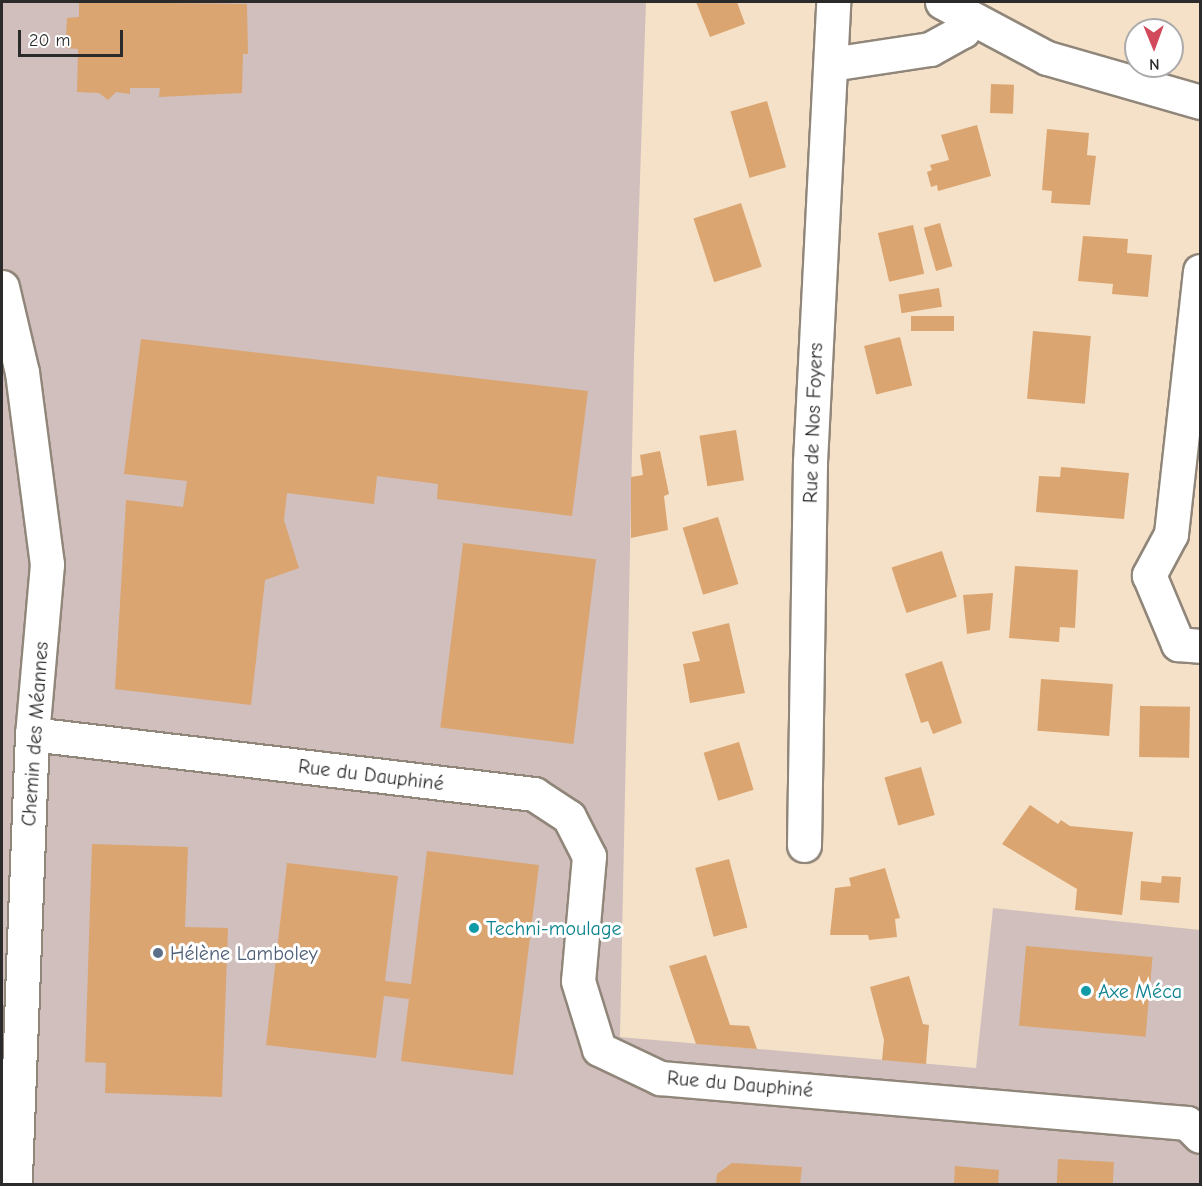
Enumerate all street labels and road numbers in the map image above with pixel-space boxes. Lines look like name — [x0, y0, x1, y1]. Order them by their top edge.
street label: Rue de Nos Foyers — [798, 342, 828, 504]
street label: Chemin des Méannes — [17, 641, 53, 827]
street label: Rue du Dauphiné — [297, 754, 445, 796]
street label: Rue du Dauphiné — [666, 1066, 814, 1102]

